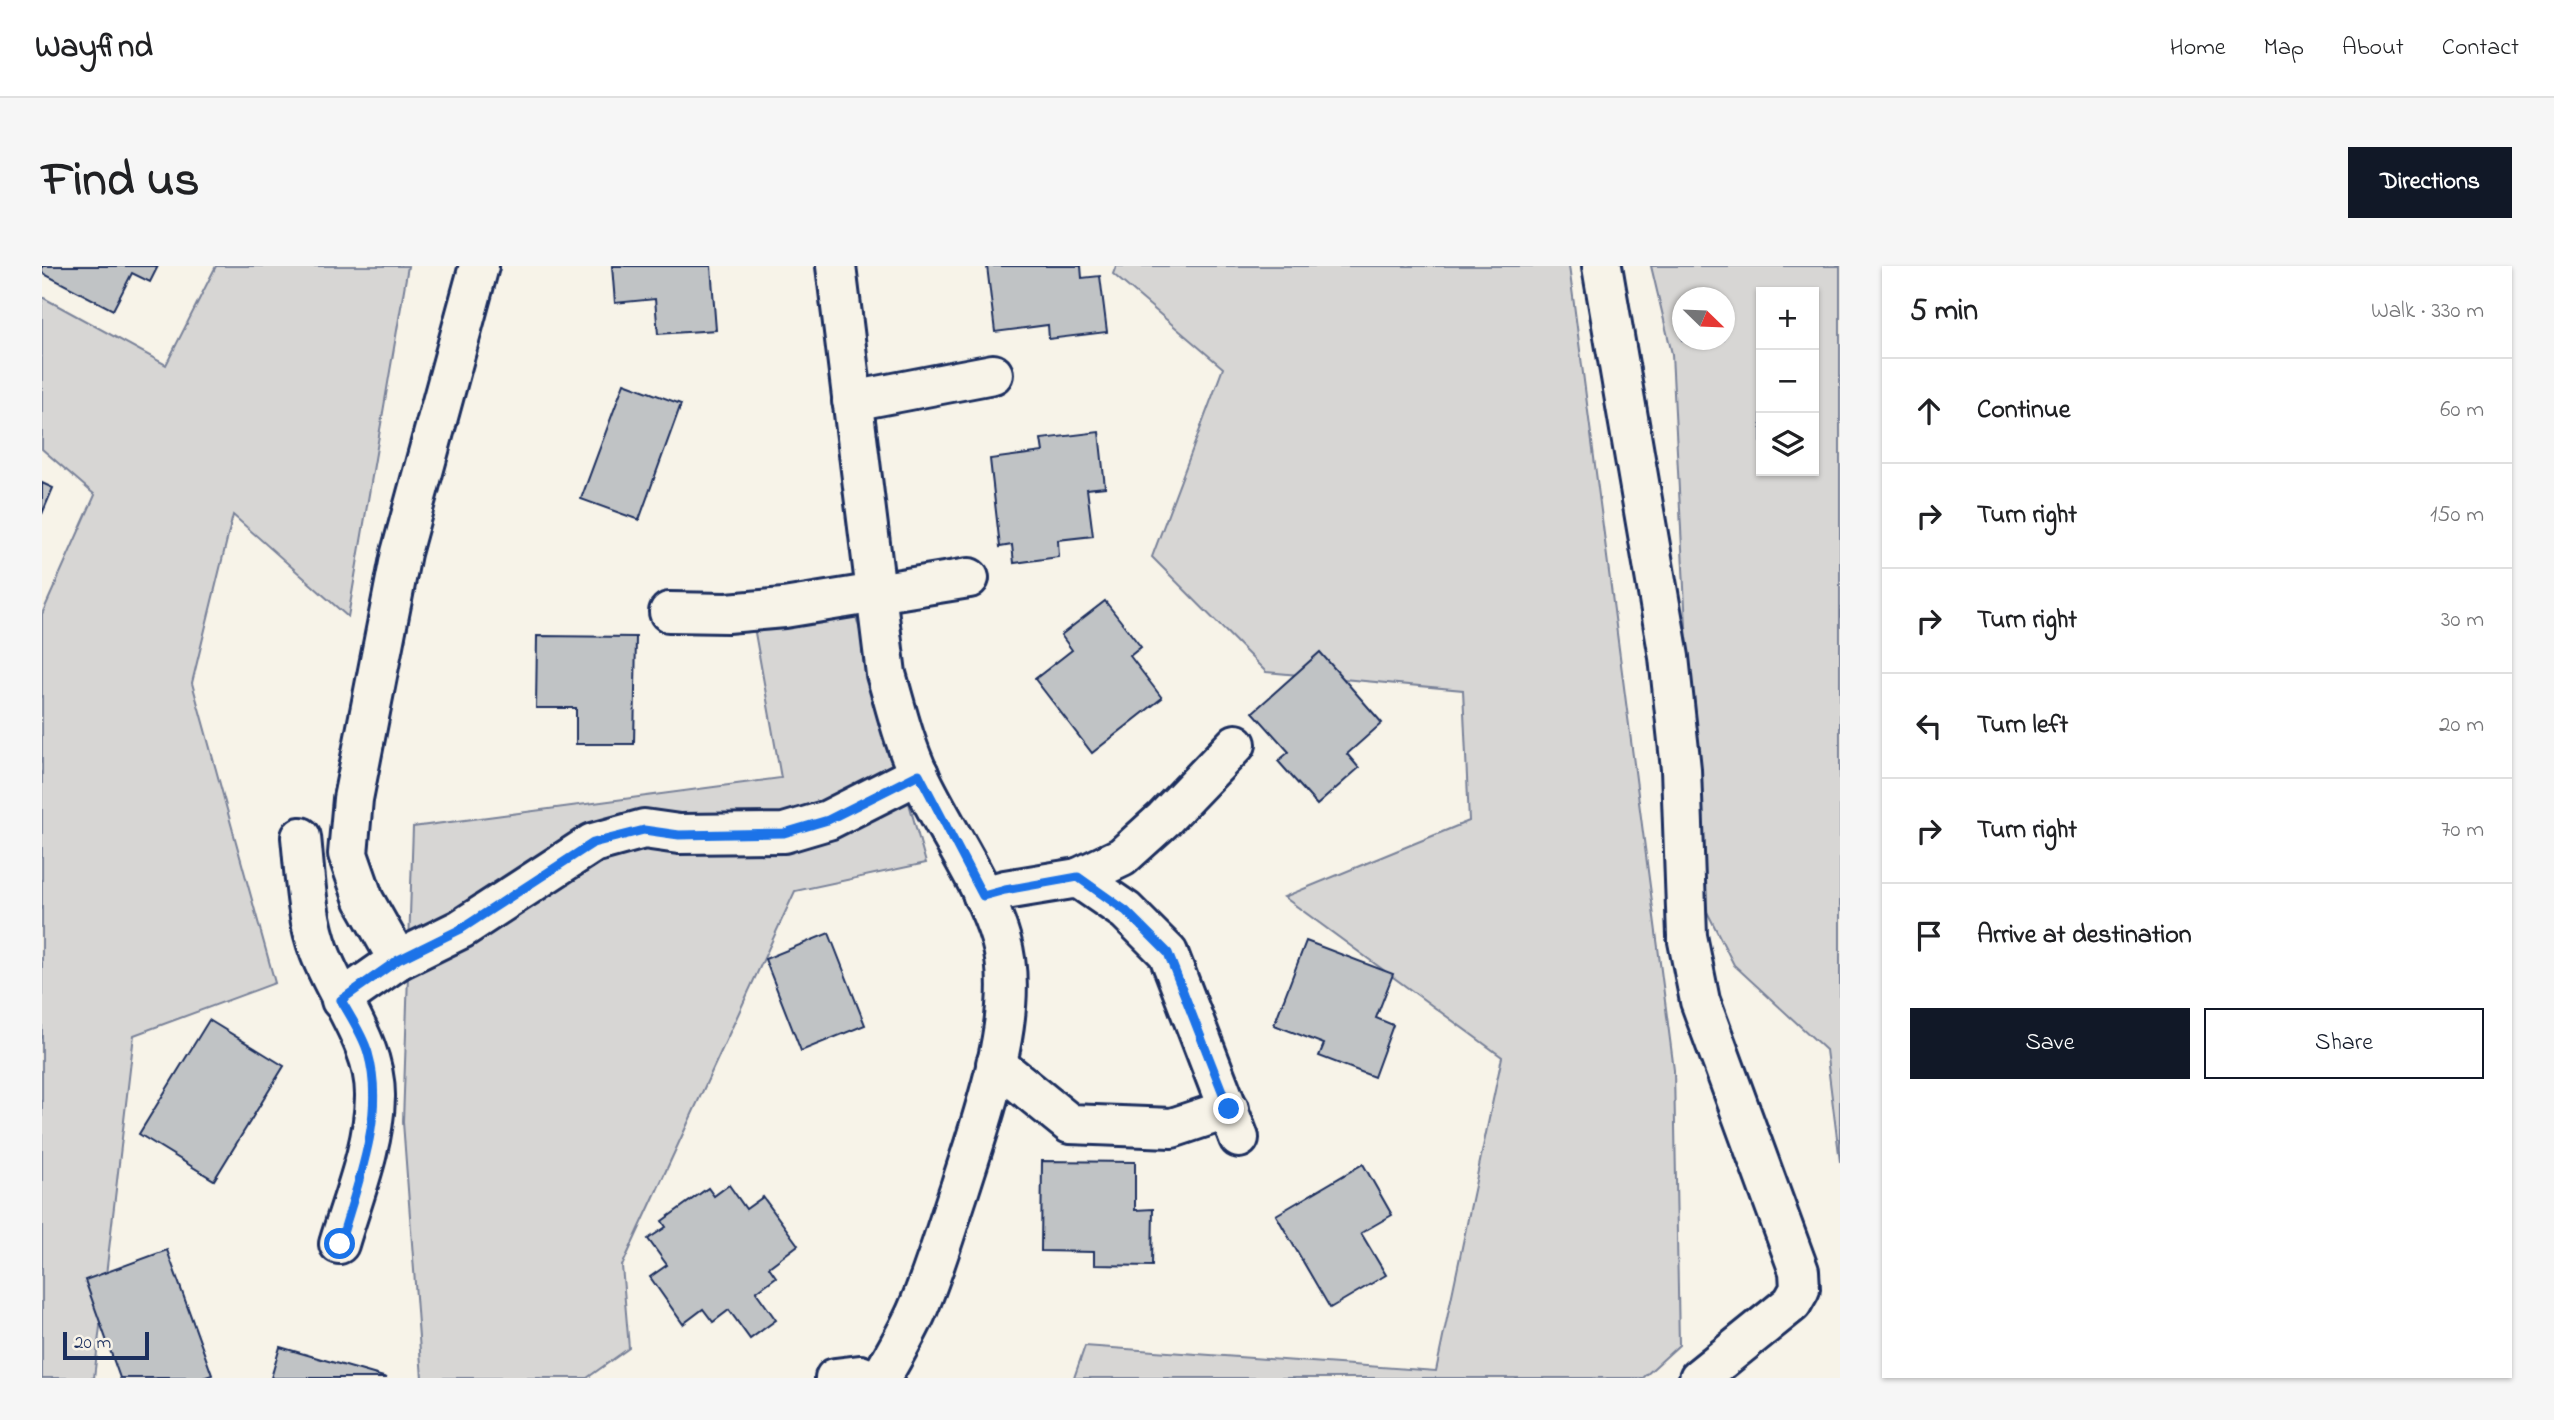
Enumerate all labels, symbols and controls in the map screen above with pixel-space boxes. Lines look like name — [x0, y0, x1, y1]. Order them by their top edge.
text: Wayfind — [35, 24, 153, 72]
text: Home — [2170, 31, 2226, 66]
text: Map — [2264, 31, 2304, 66]
text: About — [2342, 31, 2404, 66]
text: Contact — [2442, 31, 2519, 66]
text: Find us — [42, 146, 199, 218]
button: Directions — [2348, 147, 2512, 218]
north arrow — [1672, 287, 1735, 350]
map controls — [1756, 287, 1819, 476]
button: + — [1756, 287, 1819, 350]
text: 5 min — [1910, 290, 1978, 334]
text: Walk · 330 m — [2371, 295, 2484, 328]
button: − — [1756, 350, 1819, 413]
icon: ahead — [1910, 392, 1948, 430]
text: Continue — [1977, 392, 2070, 430]
text: 60 m — [2440, 394, 2484, 427]
button: layers — [1756, 413, 1819, 476]
icon: right — [1910, 497, 1948, 535]
text: Turn right — [1977, 497, 2077, 535]
text: 150 m — [2430, 499, 2484, 532]
icon: right — [1910, 602, 1948, 640]
text: Turn right — [1977, 602, 2077, 640]
text: 30 m — [2441, 604, 2484, 637]
icon: left — [1910, 707, 1948, 745]
text: Turn left — [1977, 707, 2068, 745]
text: 20 m — [2439, 709, 2484, 742]
icon: right — [1910, 812, 1948, 850]
text: Turn right — [1977, 812, 2077, 850]
text: 70 m — [2441, 814, 2484, 847]
icon: arrive — [1910, 917, 1948, 955]
text: Arrive at destination — [1977, 917, 2192, 955]
button: Save — [1910, 1008, 2190, 1079]
button: Share — [2204, 1008, 2484, 1079]
route end — [1213, 1093, 1244, 1124]
route start — [324, 1228, 355, 1259]
scale bar — [63, 1329, 149, 1361]
text: 20 m — [74, 1330, 111, 1357]

